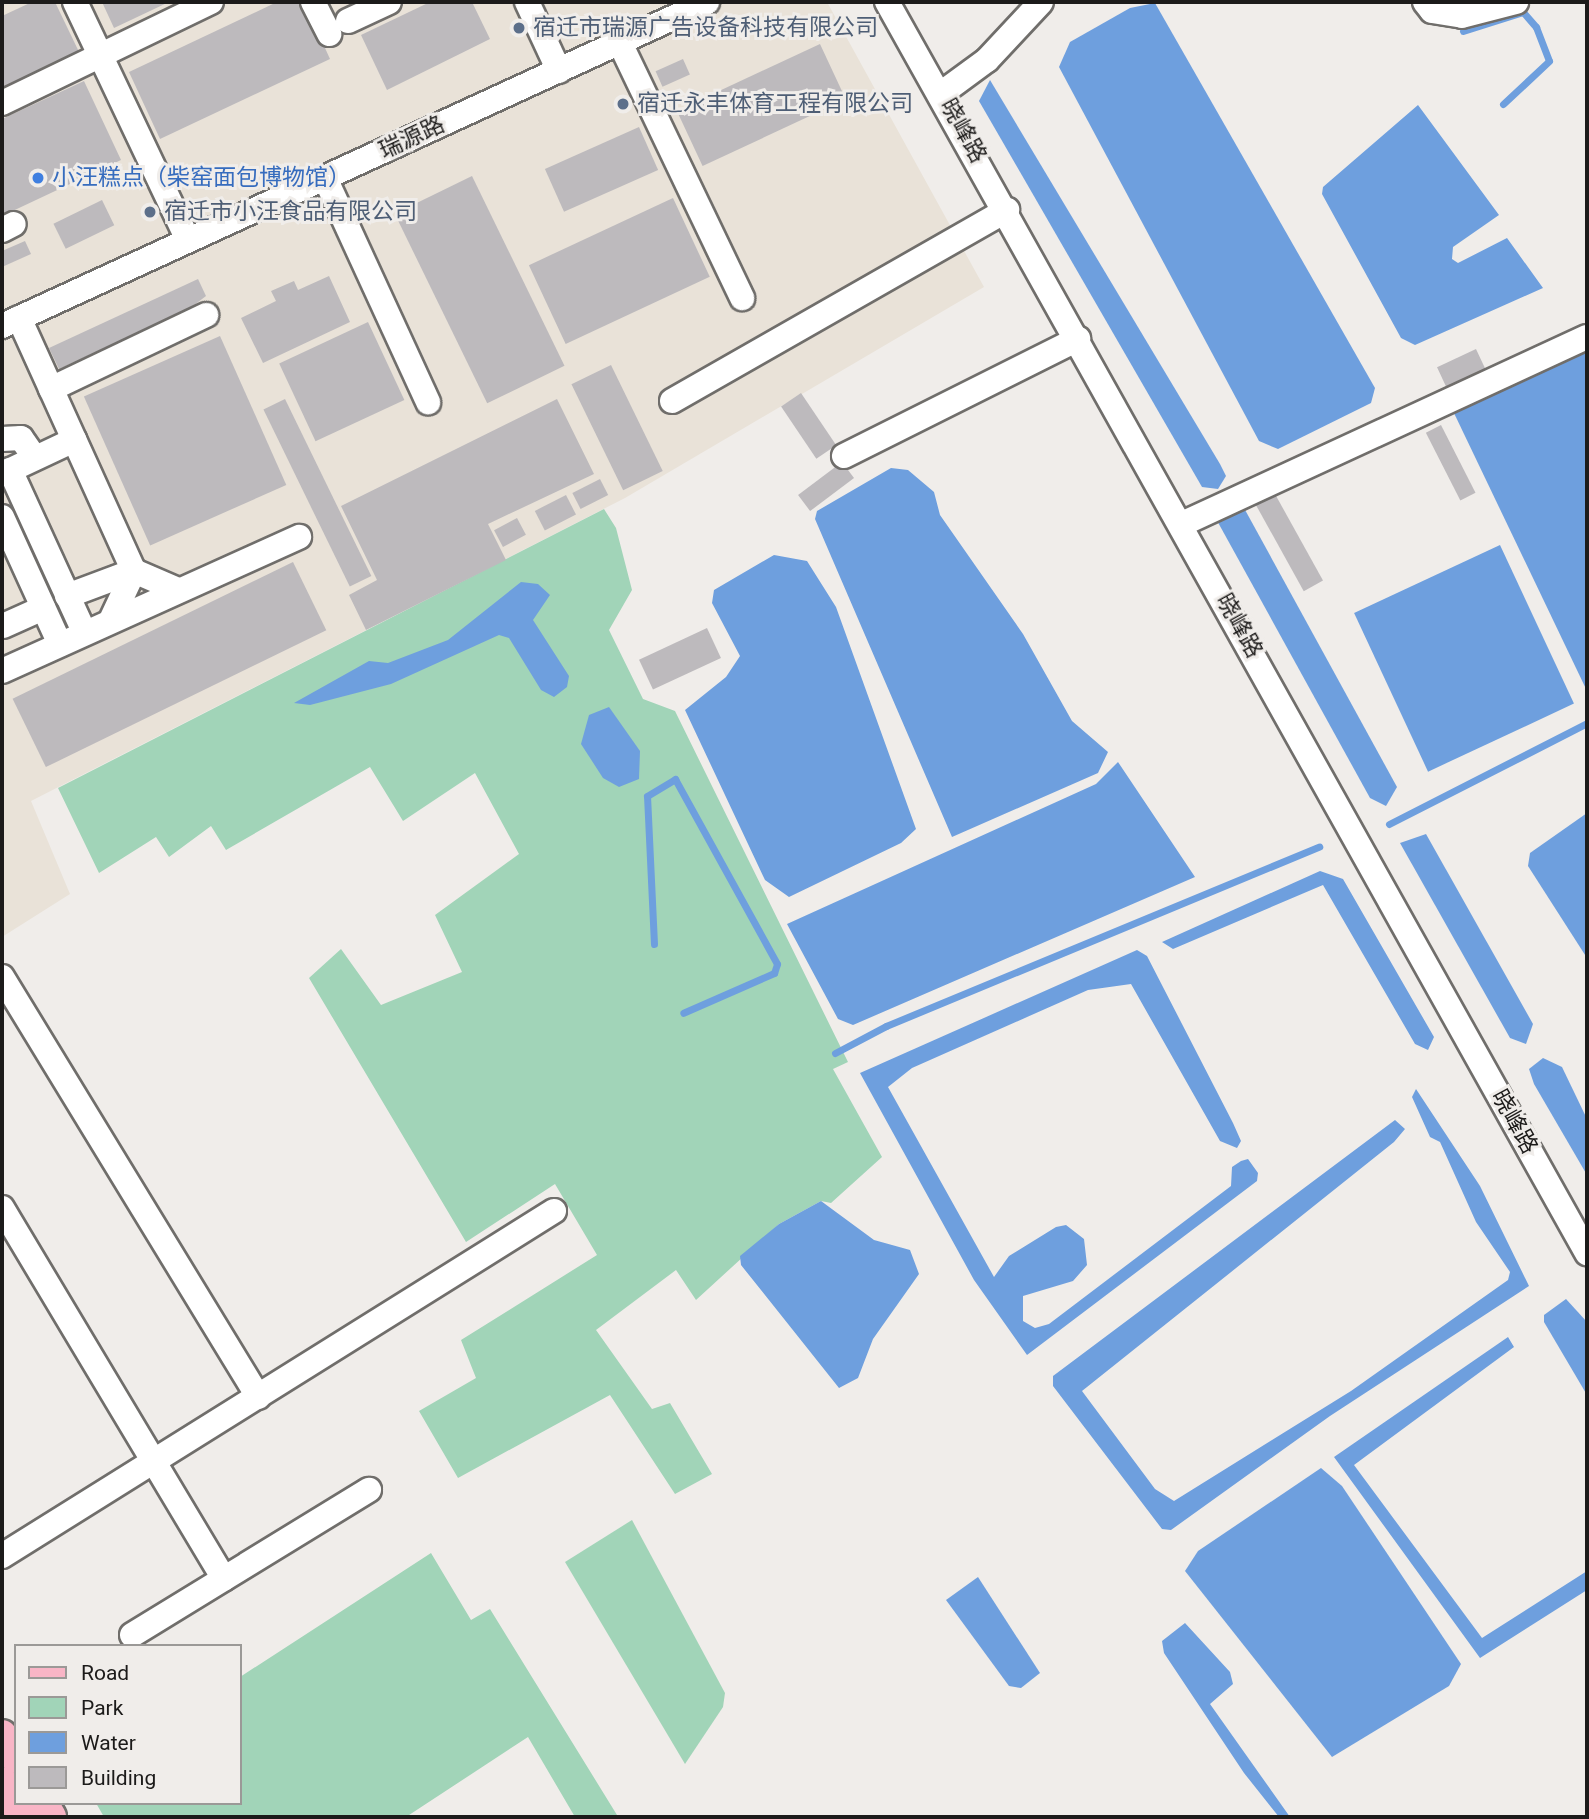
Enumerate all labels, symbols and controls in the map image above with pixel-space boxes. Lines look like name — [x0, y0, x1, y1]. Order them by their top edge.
place label: 宿迁市瑞源广告设备科技有限公司 — [533, 14, 878, 42]
marker: 宿迁市瑞源广告设备科技有限公司 — [511, 20, 527, 36]
place label: 宿迁永丰体育工程有限公司 — [637, 90, 913, 118]
street label: 晓峰路 — [934, 94, 992, 168]
marker: 宿迁永丰体育工程有限公司 — [615, 96, 631, 112]
street label: 瑞源路 — [375, 111, 449, 165]
place label: 小汪糕点（柴窑面包博物馆） — [52, 164, 351, 192]
marker: 小汪糕点（柴窑面包博物馆） — [30, 170, 46, 186]
place label: 宿迁市小汪食品有限公司 — [164, 198, 417, 226]
marker: 宿迁市小汪食品有限公司 — [142, 204, 158, 220]
street label: 晓峰路 — [1210, 589, 1268, 663]
street label: 晓峰路 — [1485, 1085, 1543, 1159]
legend — [14, 1644, 242, 1805]
text: Road — [81, 1661, 129, 1685]
text: Park — [81, 1696, 123, 1720]
text: Water — [81, 1731, 136, 1755]
text: Building — [81, 1766, 156, 1790]

